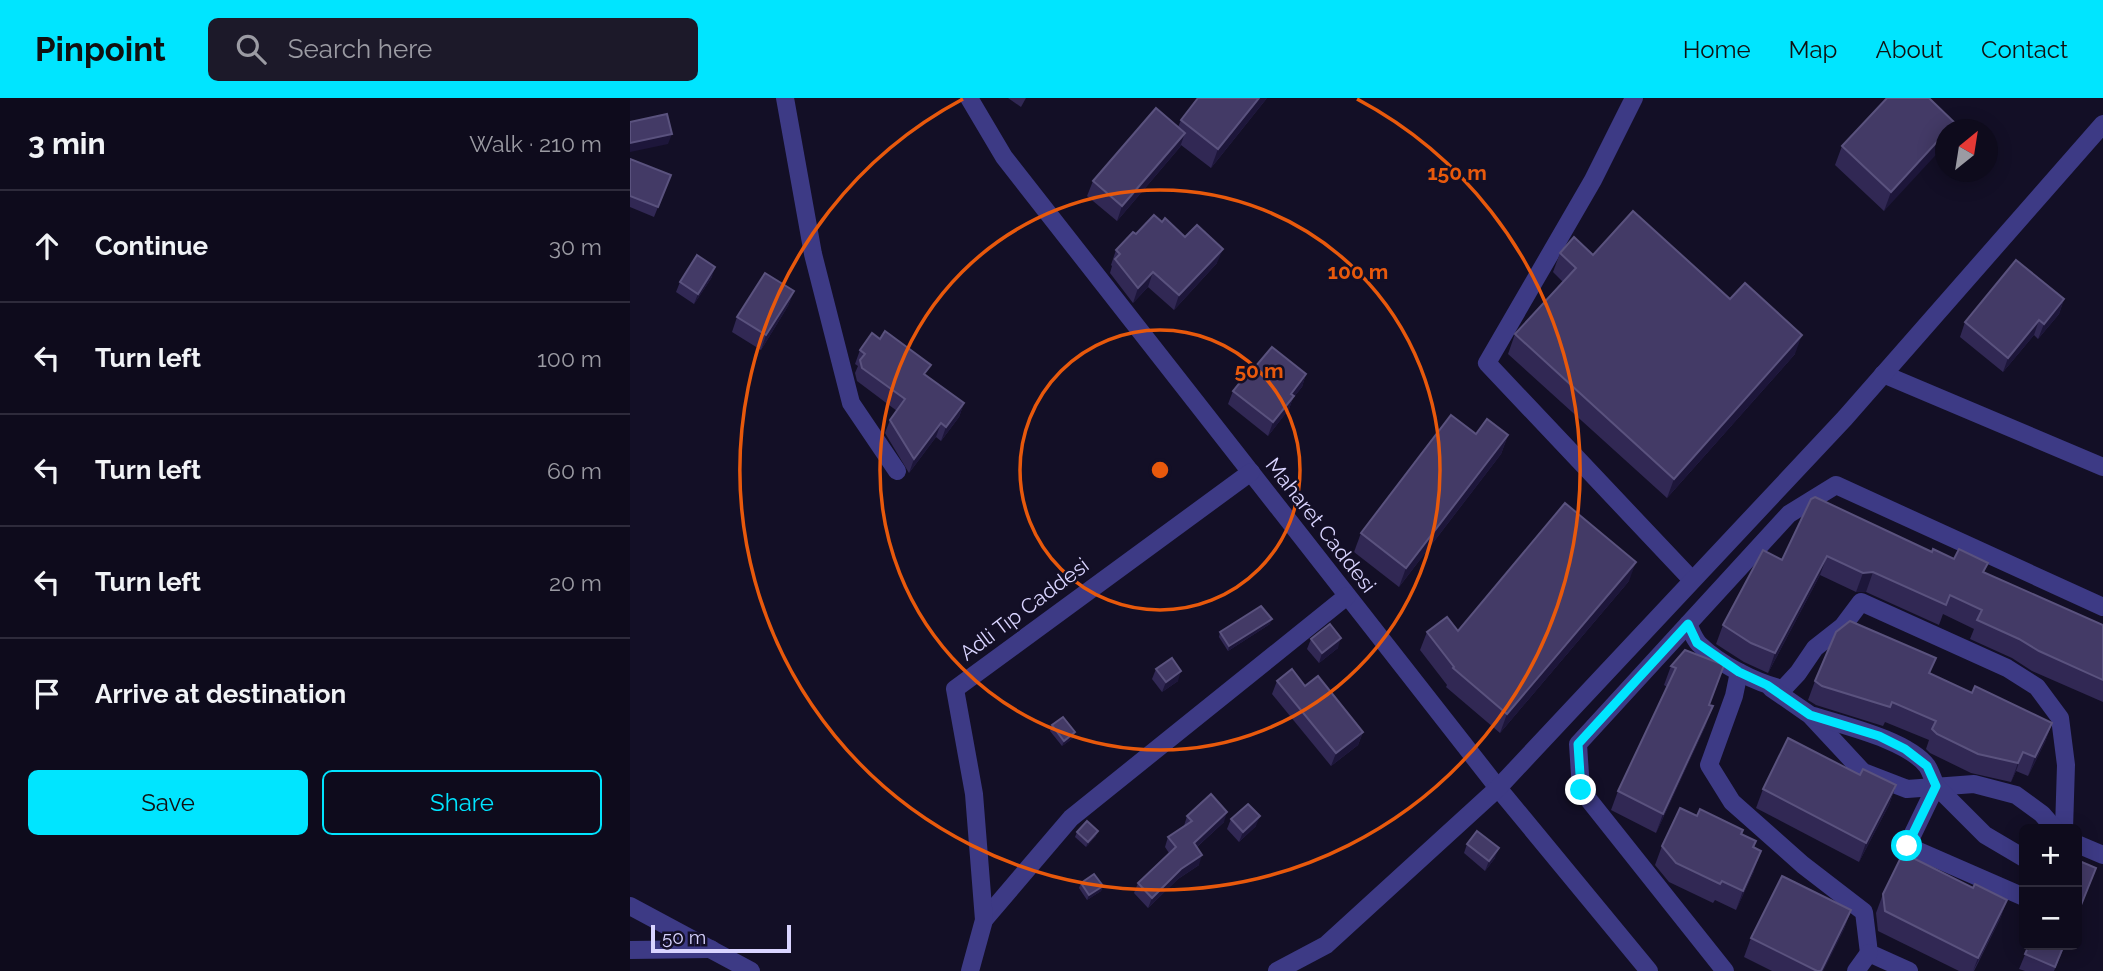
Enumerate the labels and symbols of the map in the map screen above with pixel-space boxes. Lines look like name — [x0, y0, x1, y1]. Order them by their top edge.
north arrow — [1935, 119, 1998, 182]
text: 150 m — [1427, 160, 1487, 185]
text: 100 m — [1328, 259, 1388, 284]
text: 50 m — [1234, 358, 1284, 383]
street label: Maharet Caddesi — [1261, 453, 1381, 597]
centre of rings — [1148, 458, 1172, 482]
street label: Adli Tıp Caddesi — [955, 552, 1093, 666]
route end — [1565, 774, 1596, 805]
route start — [1891, 830, 1922, 861]
scale bar — [651, 922, 791, 954]

